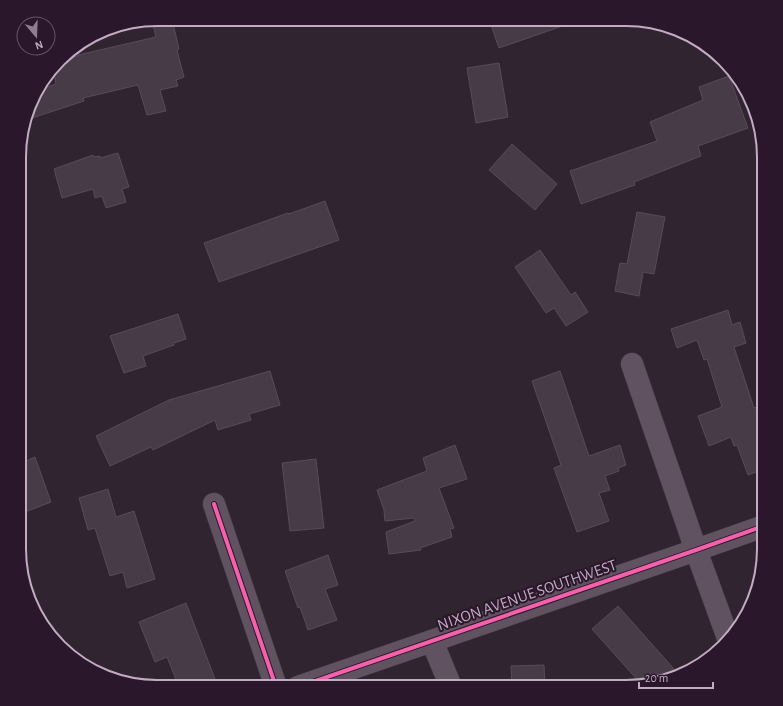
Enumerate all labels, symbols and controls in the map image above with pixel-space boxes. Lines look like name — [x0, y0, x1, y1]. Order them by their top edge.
north arrow — [16, 16, 56, 56]
text: N — [34, 39, 45, 51]
street label: NIXON AVENUE SOUTHWEST — [435, 557, 619, 633]
scale bar — [639, 664, 713, 690]
text: 20 m — [645, 672, 668, 684]

